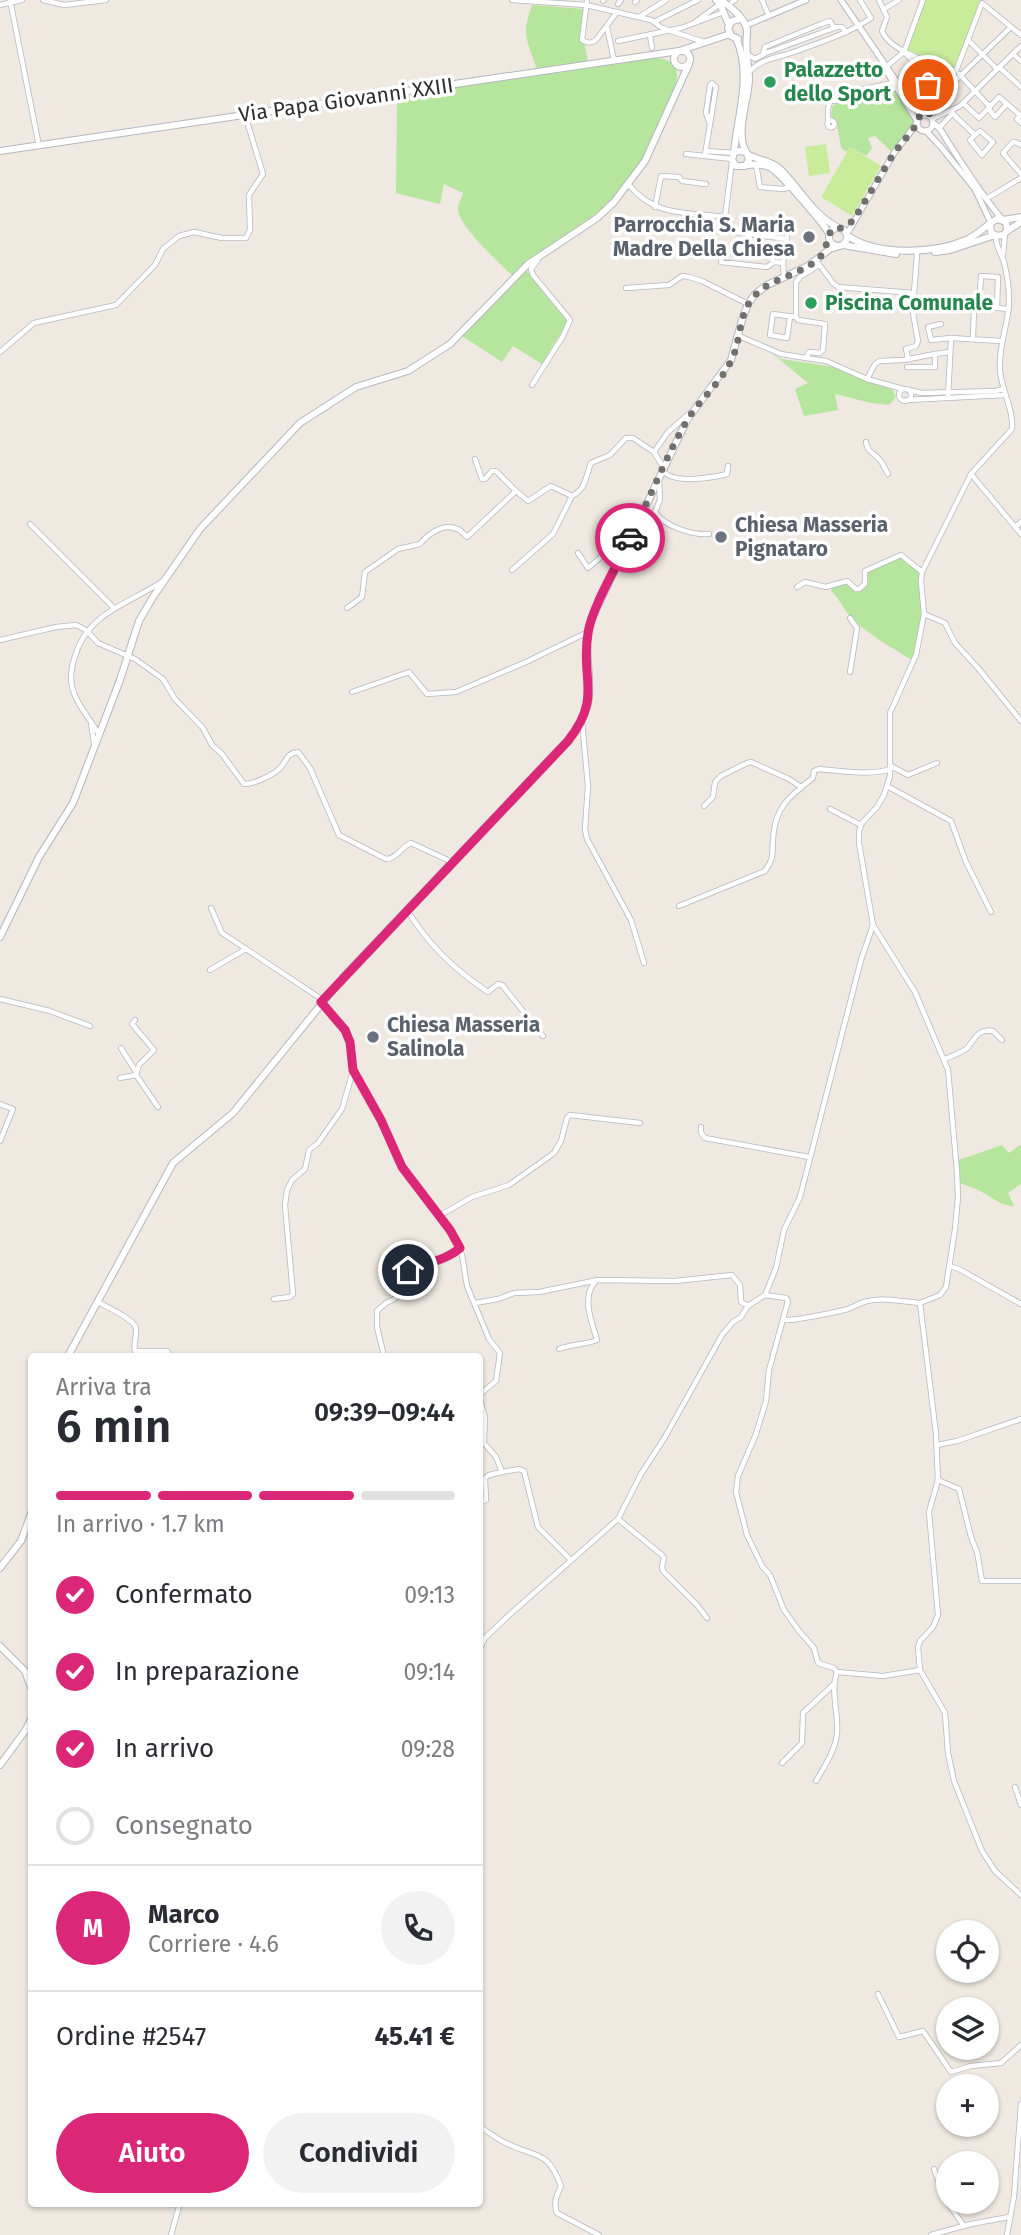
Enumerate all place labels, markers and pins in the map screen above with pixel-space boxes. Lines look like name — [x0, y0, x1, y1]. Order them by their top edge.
pin — [898, 55, 958, 115]
place label: Palazzetto dello Sport — [784, 57, 892, 107]
marker: Palazzetto dello Sport — [762, 74, 778, 90]
place label: Parrocchia S. Maria Madre Della Chiesa — [613, 212, 795, 262]
marker: Parrocchia S. Maria Madre Della Chiesa — [801, 229, 817, 245]
place label: Piscina Comunale — [825, 290, 993, 316]
marker: Piscina Comunale — [803, 295, 819, 311]
place label: Chiesa Masseria Pignataro — [735, 512, 888, 562]
marker: Chiesa Masseria Pignataro — [713, 529, 729, 545]
place label: Chiesa Masseria Salinola — [387, 1012, 540, 1062]
marker: Chiesa Masseria Salinola — [365, 1029, 381, 1045]
pin — [378, 1240, 438, 1300]

